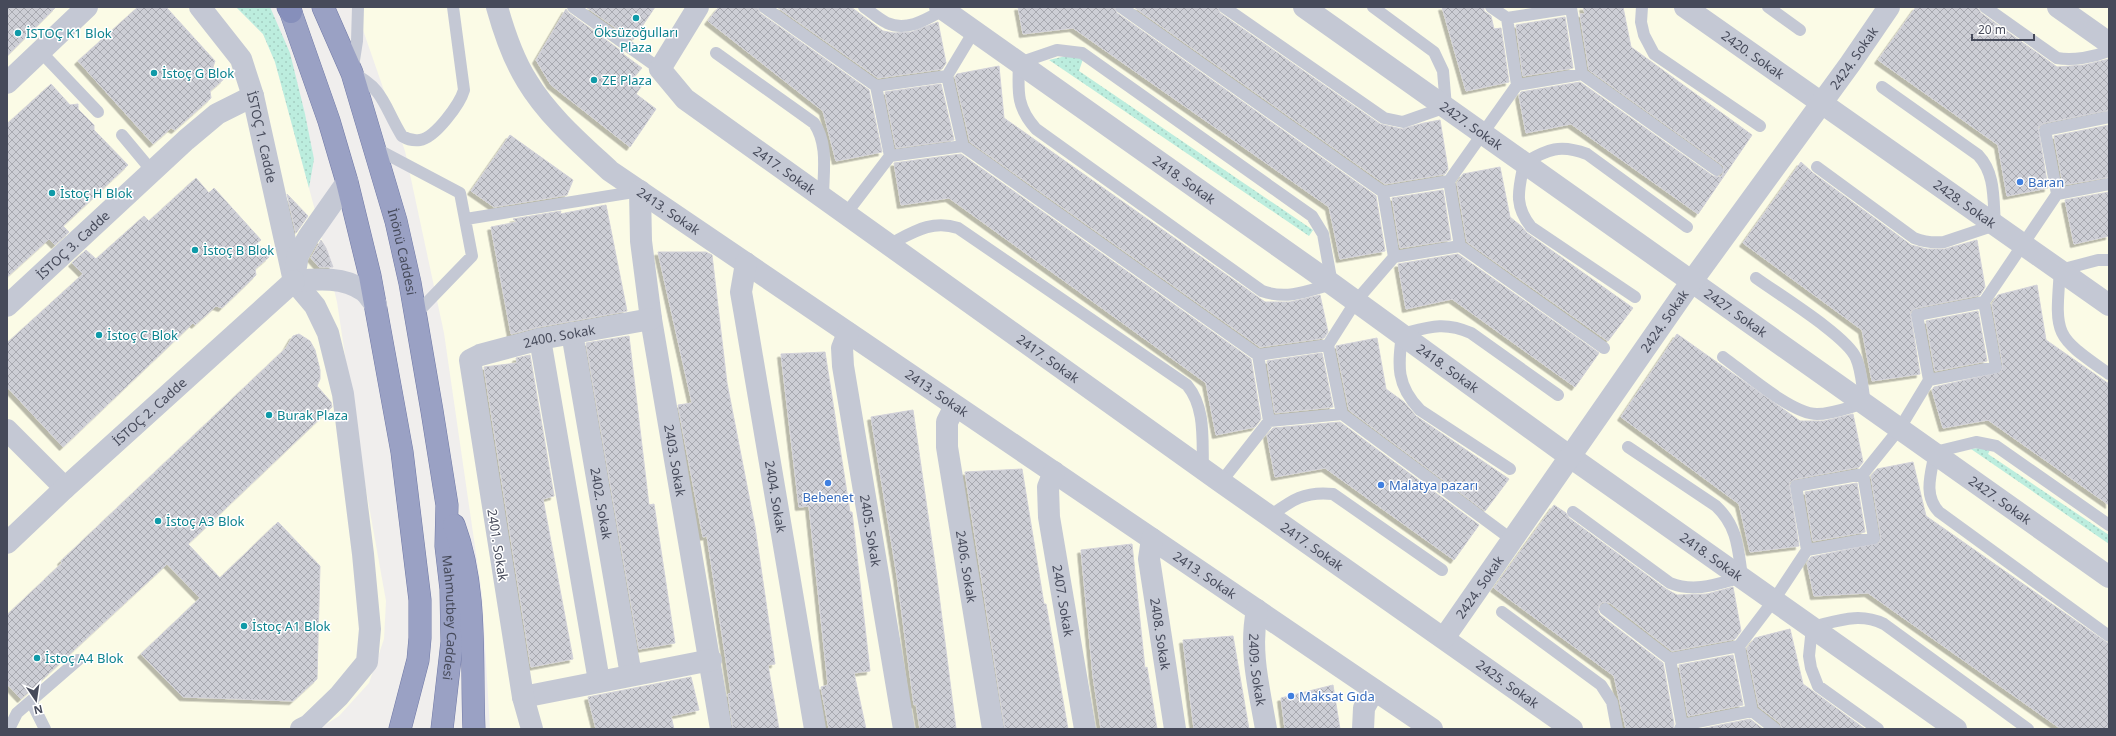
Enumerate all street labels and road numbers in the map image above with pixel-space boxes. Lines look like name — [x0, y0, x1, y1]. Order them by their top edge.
street label: 2424. Sokak — [1825, 23, 1882, 93]
street label: 2420. Sokak — [1718, 26, 1788, 83]
street label: İSTOÇ 1. Cadde — [243, 89, 281, 184]
street label: 2427. Sokak — [1436, 97, 1506, 154]
street label: 2417. Sokak — [750, 142, 819, 199]
street label: 2418. Sokak — [1149, 151, 1219, 208]
street label: 2428. Sokak — [1930, 175, 2000, 232]
street label: 2413. Sokak — [634, 183, 704, 239]
street label: İSTOÇ 3. Cadde — [33, 206, 113, 283]
street label: İnönü Caddesi — [384, 206, 421, 296]
street label: 2427. Sokak — [1701, 284, 1771, 341]
street label: 2424. Sokak — [1636, 286, 1692, 356]
street label: 2400. Sokak — [521, 320, 597, 352]
street label: 2417. Sokak — [1013, 330, 1083, 387]
street label: 2418. Sokak — [1413, 339, 1483, 397]
street label: 2413. Sokak — [902, 365, 972, 421]
street label: İSTOÇ 2. Cadde — [109, 373, 190, 450]
street label: 2403. Sokak — [660, 423, 690, 498]
street label: 2404. Sokak — [761, 459, 791, 534]
street label: 2402. Sokak — [586, 466, 616, 541]
street label: 2427. Sokak — [1965, 472, 2035, 528]
street label: 2405. Sokak — [856, 493, 886, 568]
street label: 2401. Sokak — [483, 508, 513, 582]
street label: 2417. Sokak — [1277, 518, 1347, 574]
street label: 2418. Sokak — [1676, 528, 1746, 585]
street label: 2406. Sokak — [952, 529, 981, 604]
street label: 2413. Sokak — [1170, 547, 1240, 603]
street label: 2424. Sokak — [1451, 552, 1508, 622]
street label: Mahmutbey Caddesi — [438, 554, 461, 681]
street label: 2407. Sokak — [1048, 563, 1078, 638]
street label: 2408. Sokak — [1146, 597, 1175, 671]
street label: 2409. Sokak — [1245, 633, 1271, 707]
street label: 2425. Sokak — [1473, 655, 1543, 712]

